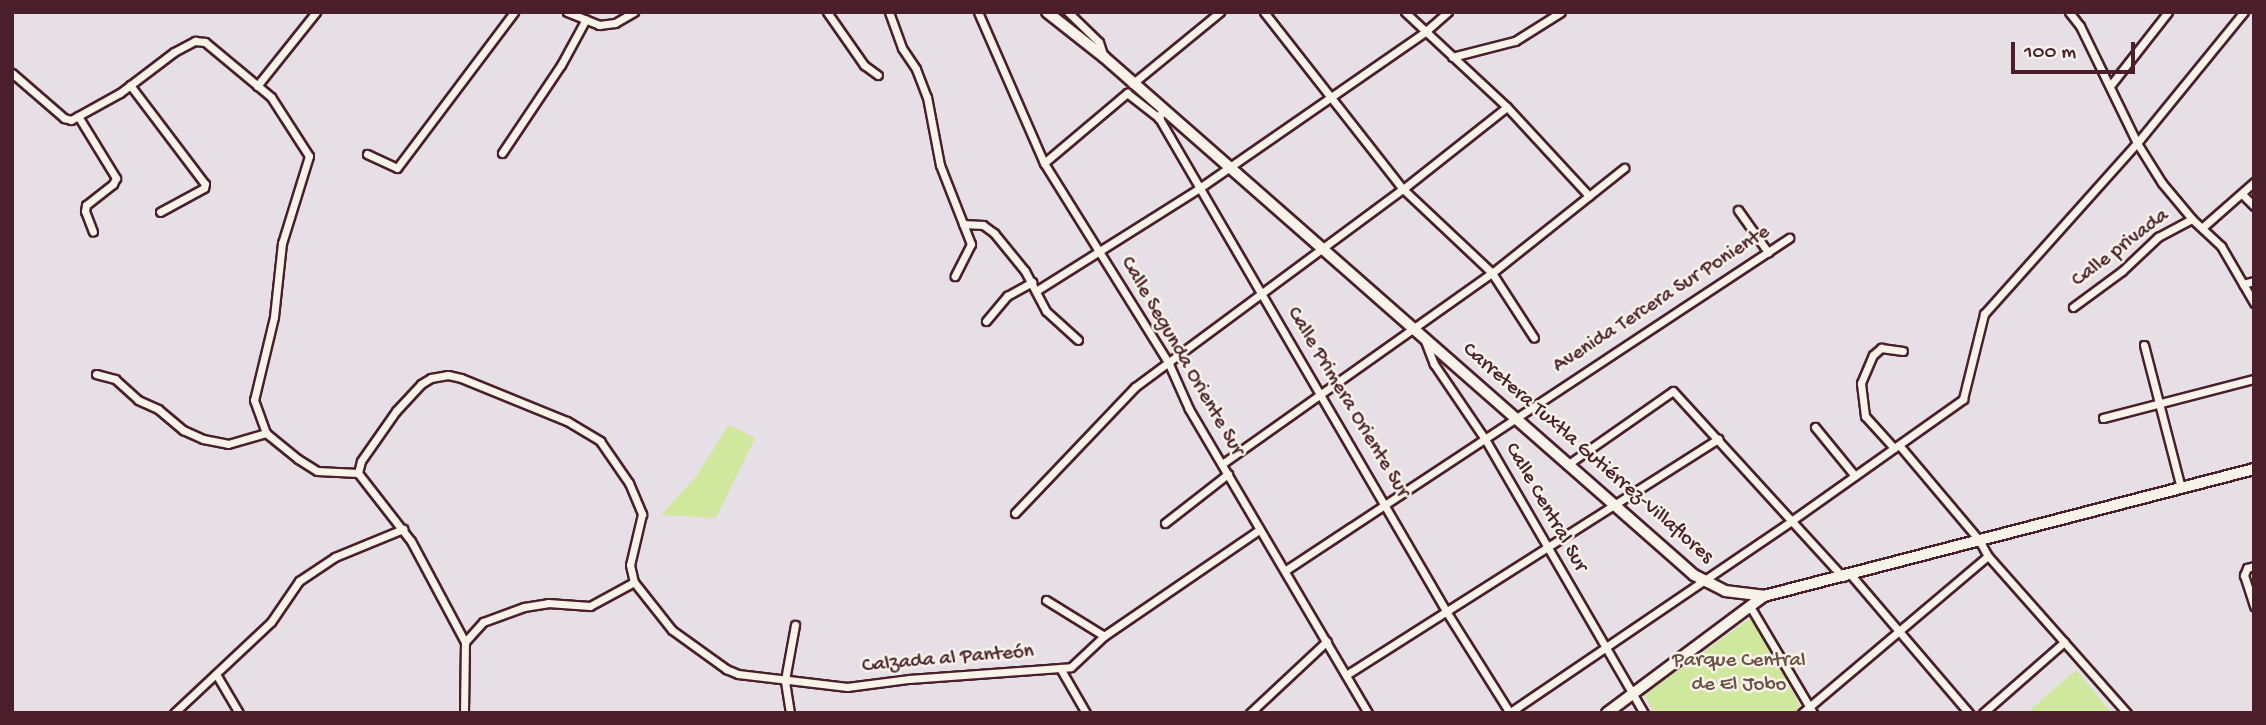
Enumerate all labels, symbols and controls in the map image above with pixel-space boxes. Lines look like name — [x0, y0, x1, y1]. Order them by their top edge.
scale bar — [2014, 28, 2138, 72]
text: 100 m — [2024, 41, 2076, 66]
street label: Calle privada — [2067, 204, 2175, 294]
street label: Avenida Tercera Sur Poniente — [1549, 220, 1775, 380]
street label: Calle Segunda Oriente Sur — [1114, 253, 1248, 461]
street label: Calle Primera Oriente Sur — [1280, 303, 1414, 503]
street label: Carretera Tuxtla Gutiérrez-Villaflores — [1456, 338, 1718, 570]
street label: Calle Central Sur — [1498, 439, 1592, 577]
street label: Calzada al Panteón — [861, 640, 1035, 680]
park label: Parque Central de El Jobo — [1672, 649, 1806, 699]

